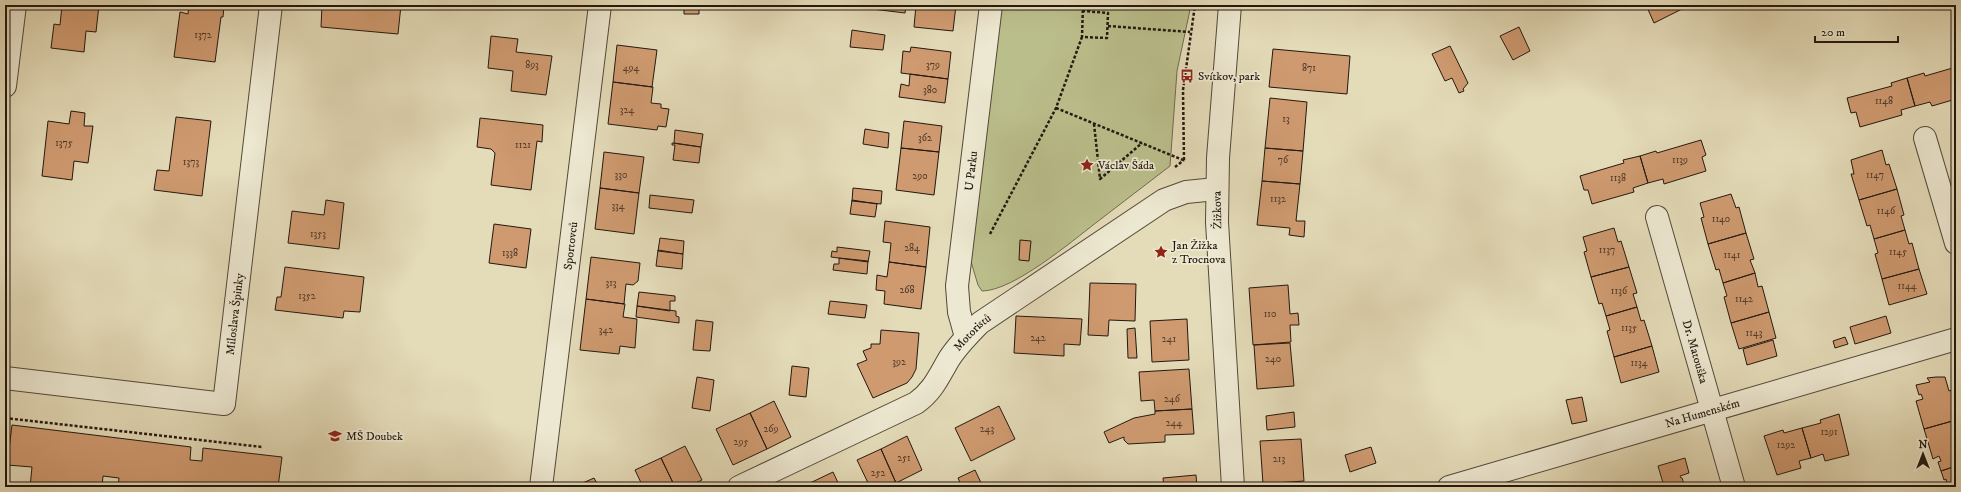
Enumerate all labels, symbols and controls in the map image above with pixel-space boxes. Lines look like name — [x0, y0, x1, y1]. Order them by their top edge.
scale bar — [1815, 18, 1898, 44]
text: 20 m — [1821, 25, 1845, 40]
house number: 1372 — [194, 29, 212, 41]
house number: 893 — [525, 59, 539, 71]
house number: 379 — [926, 59, 940, 71]
house number: 494 — [623, 62, 639, 74]
house number: 871 — [1302, 62, 1316, 74]
bus stop icon: Svítkov, park — [1179, 68, 1195, 84]
place label: Svítkov, park — [1198, 69, 1260, 84]
house number: 380 — [923, 84, 937, 96]
house number: 1148 — [1875, 95, 1893, 107]
house number: 324 — [620, 104, 634, 116]
house number: 13 — [1282, 113, 1290, 125]
house number: 362 — [918, 132, 932, 144]
house number: 1375 — [55, 137, 73, 149]
house number: 1121 — [515, 139, 531, 151]
street label: U Parku — [962, 150, 981, 192]
house number: 76 — [1278, 154, 1289, 166]
house number: 1139 — [1672, 154, 1688, 166]
house number: 1373 — [183, 156, 199, 168]
place icon: Václav Šáda — [1079, 157, 1095, 173]
place label: Václav Šáda — [1097, 158, 1155, 173]
house number: 330 — [615, 169, 627, 181]
house number: 1147 — [1866, 169, 1884, 181]
house number: 290 — [912, 170, 928, 182]
house number: 1138 — [1610, 172, 1626, 184]
street label: Žižkova — [1210, 190, 1225, 229]
house number: 1132 — [1270, 193, 1286, 205]
house number: 334 — [611, 200, 625, 212]
house number: 1146 — [1877, 205, 1896, 217]
house number: 1140 — [1712, 213, 1730, 225]
street label: Sportovců — [561, 221, 581, 271]
house number: 1353 — [310, 228, 326, 240]
place label: Jan Žižka z Trocnova — [1171, 238, 1226, 267]
house number: 284 — [904, 242, 920, 254]
place icon: Jan Žižka z Trocnova — [1153, 244, 1169, 260]
house number: 1137 — [1599, 244, 1615, 256]
house number: 1145 — [1889, 246, 1907, 258]
house number: 1338 — [502, 247, 518, 259]
house number: 1141 — [1724, 249, 1741, 261]
street label: Miloslava Špinky — [223, 272, 247, 356]
house number: 313 — [605, 277, 617, 289]
house number: 1144 — [1898, 280, 1917, 292]
house number: 268 — [899, 284, 915, 296]
house number: 1136 — [1611, 285, 1628, 297]
house number: 1352 — [298, 290, 316, 302]
house number: 1142 — [1735, 293, 1753, 305]
house number: 110 — [1264, 308, 1276, 320]
street label: Motoristů — [950, 311, 994, 354]
street label: Dr. Matouška — [1679, 318, 1711, 386]
house number: 1135 — [1621, 322, 1637, 334]
house number: 342 — [599, 324, 613, 336]
house number: 1143 — [1746, 327, 1763, 339]
house number: 242 — [1030, 332, 1046, 344]
house number: 241 — [1162, 333, 1176, 345]
house number: 240 — [1265, 353, 1281, 365]
house number: 392 — [892, 356, 906, 368]
house number: 1134 — [1631, 357, 1648, 369]
house number: 246 — [1164, 393, 1181, 405]
street label: Na Humenském — [1663, 396, 1742, 431]
house number: 244 — [1166, 417, 1182, 429]
house number: 269 — [763, 423, 779, 435]
house number: 243 — [980, 423, 994, 435]
house number: 1291 — [1820, 426, 1838, 438]
school or university icon: MŠ Doubek — [327, 428, 343, 444]
place label: MŠ Doubek — [346, 429, 403, 444]
north arrow — [1903, 434, 1943, 474]
house number: 295 — [734, 436, 748, 448]
text: N — [1918, 438, 1928, 452]
house number: 1292 — [1777, 439, 1795, 451]
house number: 251 — [897, 452, 911, 464]
house number: 213 — [1273, 453, 1285, 465]
house number: 252 — [871, 467, 885, 479]

